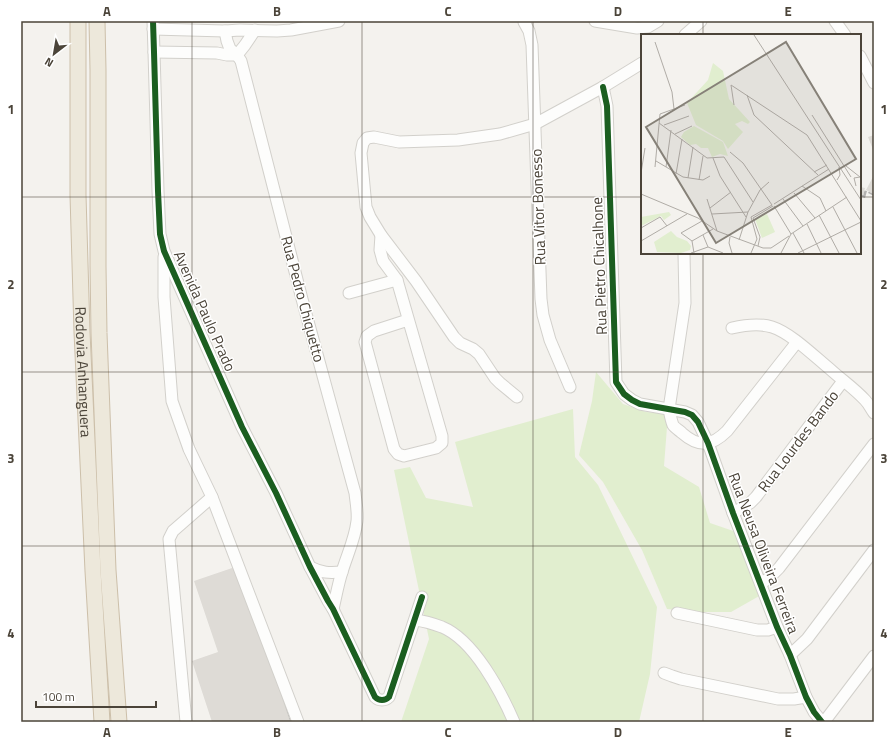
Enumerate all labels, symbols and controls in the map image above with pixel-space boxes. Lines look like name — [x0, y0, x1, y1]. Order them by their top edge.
text: A — [103, 1, 111, 21]
text: B — [273, 1, 281, 21]
text: C — [444, 1, 452, 21]
text: D — [614, 1, 622, 21]
text: E — [784, 1, 792, 21]
north arrow — [34, 34, 74, 74]
inset map — [641, 34, 861, 254]
text: N — [41, 54, 56, 71]
text: 1 — [7, 99, 15, 119]
text: 1 — [880, 99, 888, 119]
street label: Rua Vitor Bonesso — [524, 148, 552, 266]
street label: Rua Pietro Chicalhone — [585, 197, 613, 335]
street label: Rua Pedro Chiquetto — [275, 233, 331, 365]
street label: Avenida Paulo Prado — [168, 247, 242, 375]
text: 2 — [7, 274, 15, 294]
text: 2 — [880, 274, 888, 294]
street label: Rodovia Anhanguera — [70, 306, 98, 438]
street label: Rua Lourdes Bando — [752, 385, 844, 497]
text: 3 — [7, 448, 15, 468]
text: 3 — [880, 448, 888, 468]
street label: Rua Neusa Oliveira Ferreira — [723, 469, 806, 637]
text: 4 — [7, 623, 15, 643]
text: 4 — [880, 623, 888, 643]
scale bar — [36, 683, 156, 709]
text: 100 m — [42, 687, 75, 706]
text: A — [103, 722, 111, 742]
text: B — [273, 722, 281, 742]
text: C — [444, 722, 452, 742]
text: D — [614, 722, 622, 742]
text: E — [784, 722, 792, 742]

